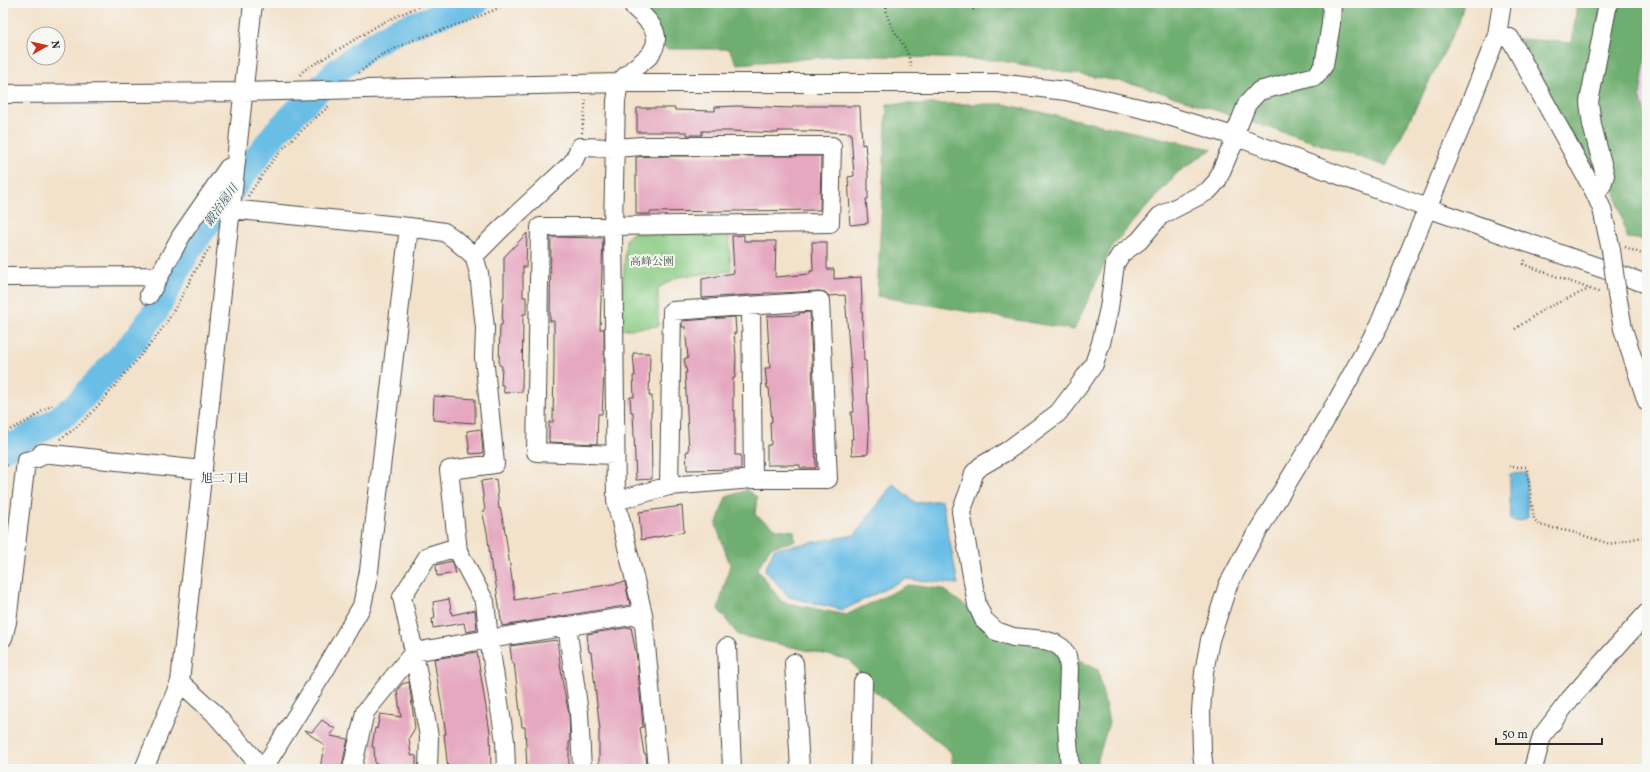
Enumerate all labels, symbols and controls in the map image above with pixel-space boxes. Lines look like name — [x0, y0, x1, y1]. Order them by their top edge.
north arrow — [26, 26, 66, 66]
text: N — [46, 40, 62, 50]
water label: 鍛治屋川 — [201, 180, 244, 230]
park label: 高峰公園 — [630, 255, 674, 270]
district label: 旭二丁目 — [201, 471, 249, 487]
scale bar — [1496, 720, 1602, 746]
text: 50 m — [1502, 727, 1528, 743]

